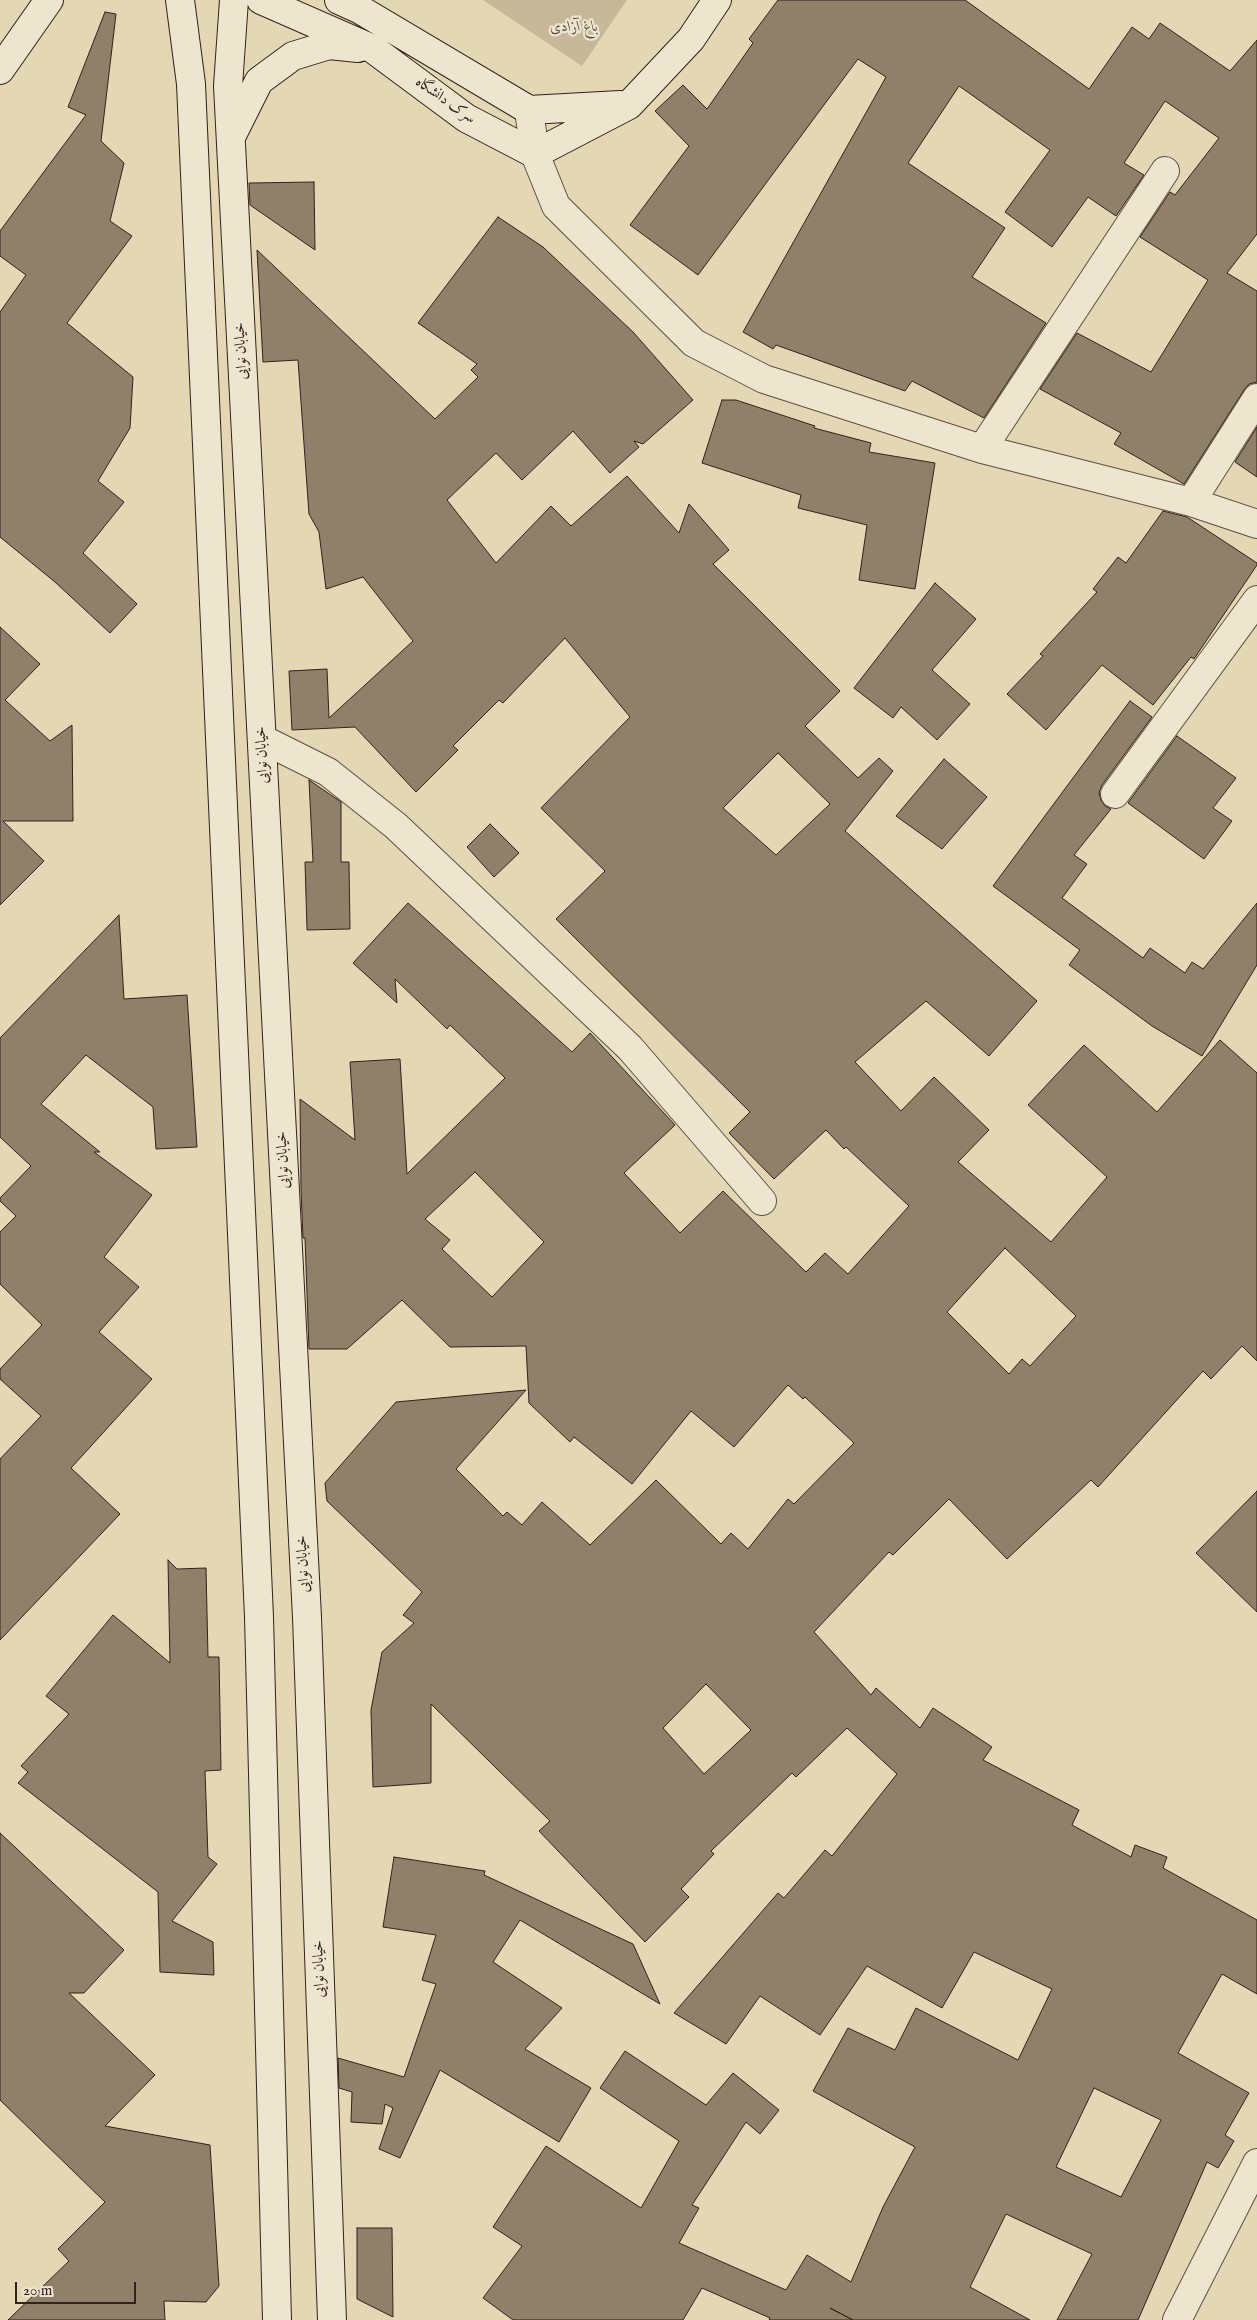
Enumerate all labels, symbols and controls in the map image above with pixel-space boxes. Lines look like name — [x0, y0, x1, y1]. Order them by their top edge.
park label: باغ آزادی — [550, 19, 598, 37]
street label: سرک دانشگاه — [411, 74, 479, 128]
street label: خیابان نوایی — [232, 322, 252, 380]
street label: خیابان نوایی — [253, 726, 273, 784]
street label: خیابان نوایی — [274, 1131, 294, 1189]
street label: خیابان نوایی — [294, 1535, 314, 1593]
street label: خیابان نوایی — [310, 1940, 330, 1998]
scale bar — [18, 2272, 139, 2304]
text: 20 m — [23, 2281, 52, 2300]

